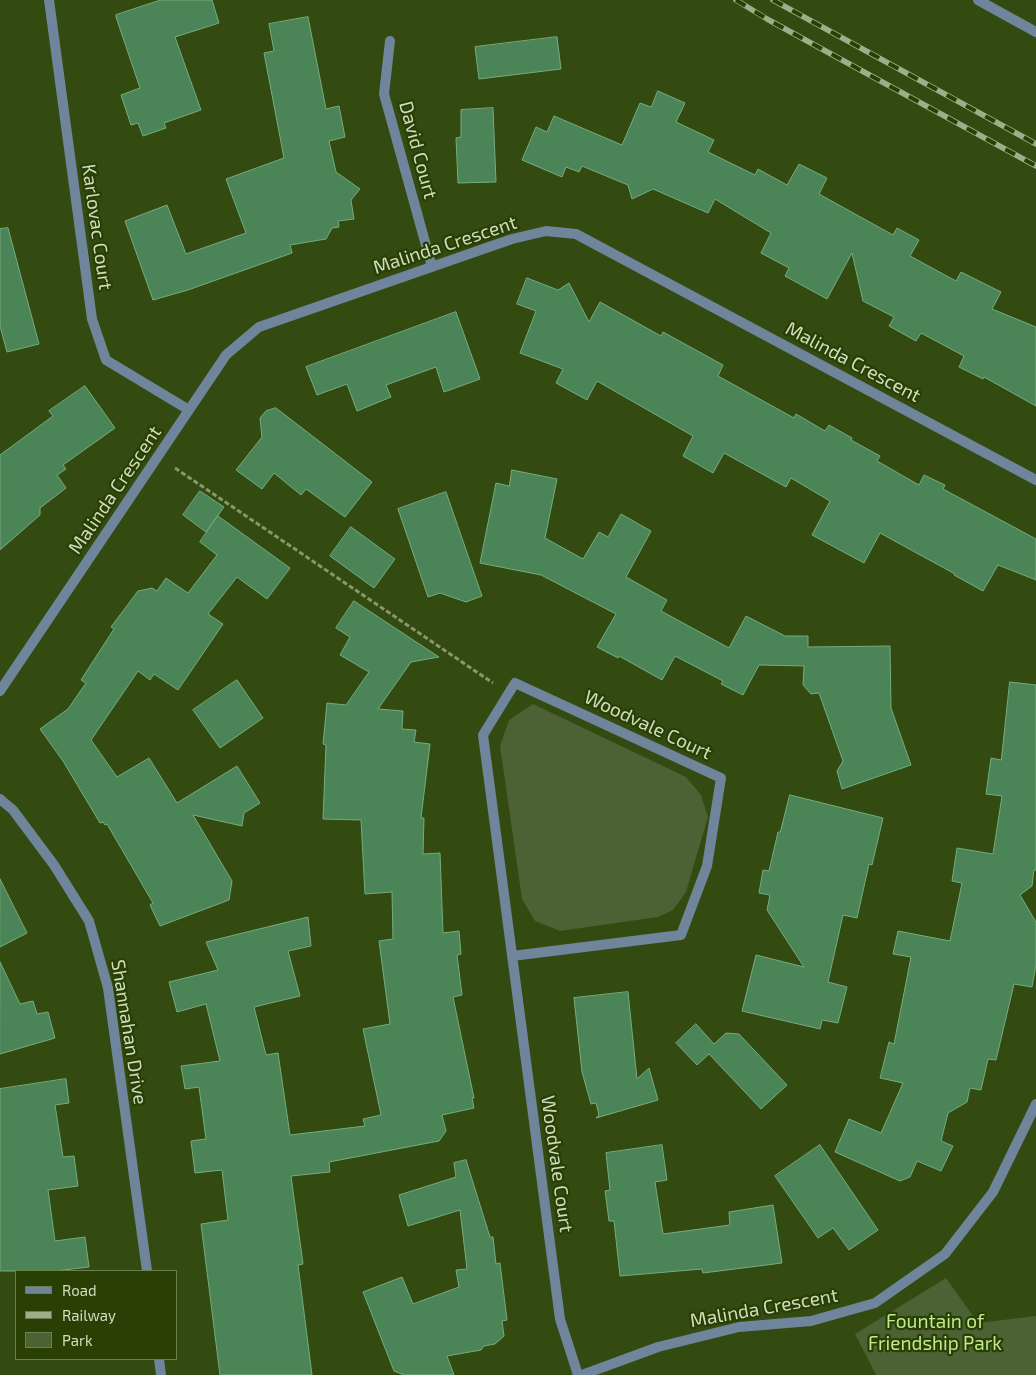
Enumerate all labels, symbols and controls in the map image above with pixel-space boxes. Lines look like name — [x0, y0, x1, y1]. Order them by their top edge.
street label: David Court — [394, 99, 442, 201]
street label: Karlovac Court — [77, 163, 117, 291]
street label: Malinda Crescent — [370, 211, 520, 279]
street label: Malinda Crescent — [782, 317, 924, 407]
street label: Malinda Crescent — [64, 422, 166, 558]
street label: Woodvale Court — [581, 686, 715, 764]
street label: Shannahan Drive — [106, 958, 152, 1106]
street label: Woodvale Court — [536, 1094, 578, 1234]
legend — [15, 1270, 178, 1360]
text: Road — [62, 1281, 97, 1299]
street label: Malinda Crescent — [688, 1284, 840, 1332]
text: Railway — [62, 1306, 116, 1324]
park label: Fountain of Friendship Park — [868, 1311, 1002, 1355]
text: Park — [62, 1331, 93, 1349]

